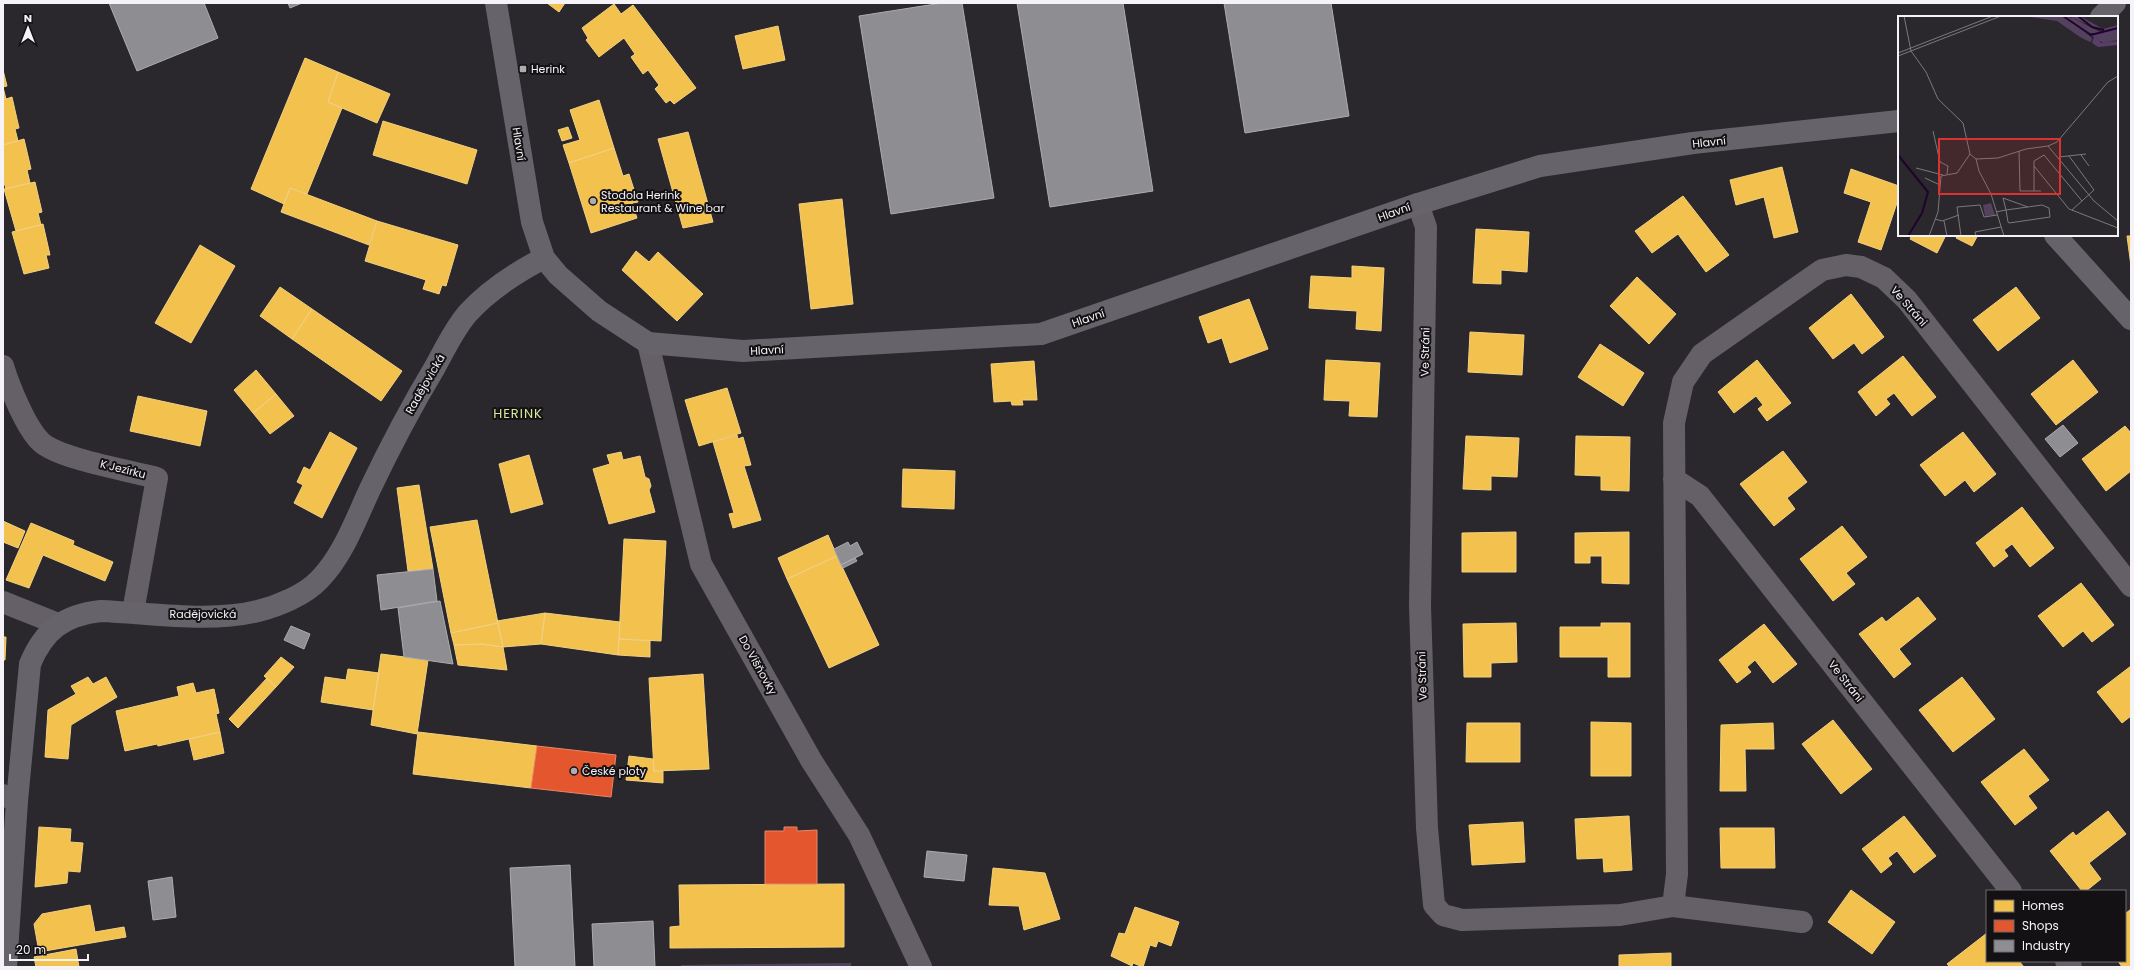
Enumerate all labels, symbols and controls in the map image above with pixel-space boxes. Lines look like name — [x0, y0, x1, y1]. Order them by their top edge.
north arrow — [8, 8, 48, 48]
text: N — [24, 10, 32, 26]
inset map — [1898, 16, 2118, 236]
place label: Herink — [531, 61, 565, 77]
marker: Herink — [518, 64, 528, 74]
street label: Hlavní — [508, 126, 530, 162]
street label: Hlavní — [1691, 132, 1727, 152]
place label: Stodola Herink Restaurant & Wine bar — [601, 187, 725, 216]
marker: Stodola Herink Restaurant & Wine bar — [588, 196, 598, 206]
street label: Hlavní — [1375, 199, 1413, 225]
street label: Ve Stráni — [1887, 282, 1931, 330]
street label: Hlavní — [1069, 305, 1107, 331]
street label: Ve Stráni — [1417, 327, 1433, 377]
street label: Hlavní — [750, 341, 785, 359]
street label: Radějovická — [401, 351, 449, 417]
district label: HERINK — [493, 404, 543, 423]
street label: K Jezírku — [98, 456, 148, 482]
street label: Radějovická — [170, 606, 236, 622]
street label: Do Višňovky — [735, 632, 781, 698]
street label: Ve Stráni — [1413, 651, 1431, 701]
street label: Ve Stráni — [1825, 657, 1868, 705]
place label: České ploty — [582, 763, 647, 779]
marker: České ploty — [569, 766, 579, 776]
legend — [1986, 890, 2126, 962]
text: Homes — [2022, 897, 2064, 914]
text: Shops — [2022, 917, 2059, 934]
scale bar — [10, 936, 88, 962]
text: Industry — [2022, 937, 2071, 954]
text: 20 m — [16, 941, 46, 958]

